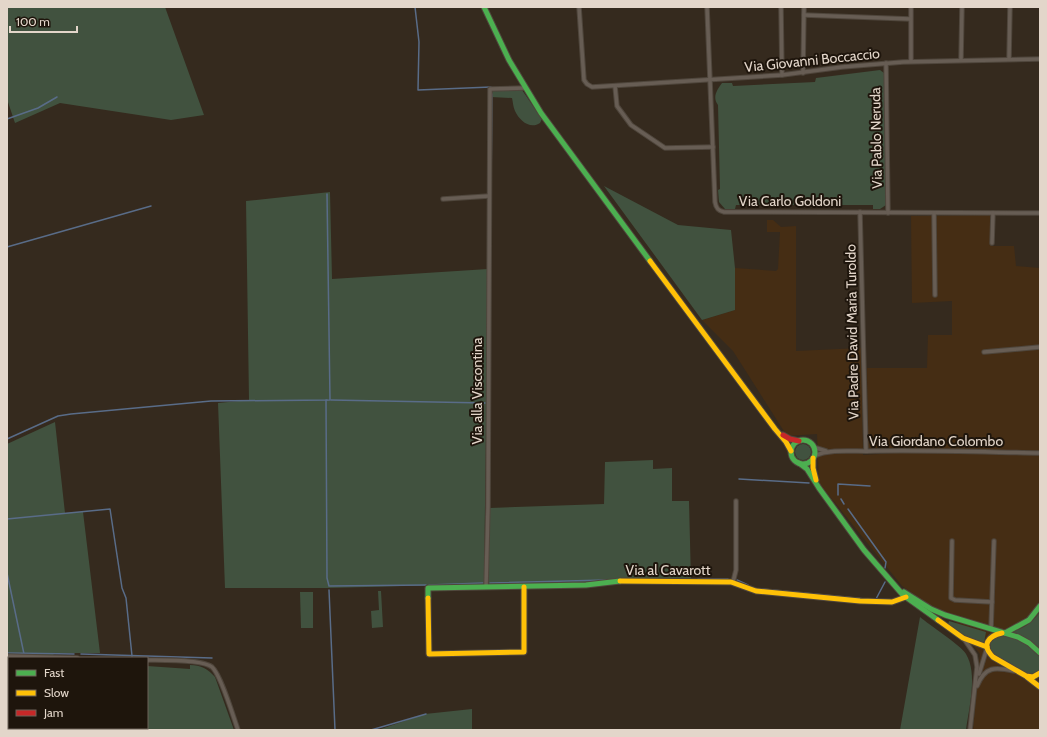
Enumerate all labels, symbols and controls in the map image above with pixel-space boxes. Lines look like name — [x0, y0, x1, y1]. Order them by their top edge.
scale bar — [10, 8, 77, 34]
text: 100 m — [16, 14, 50, 29]
street label: Via Giovanni Boccaccio — [744, 44, 881, 76]
street label: Via Pablo Neruda — [866, 87, 886, 189]
street label: Via Carlo Goldoni — [739, 192, 841, 210]
street label: Via Padre David Maria Turoldo — [841, 244, 863, 420]
street label: Via alla Viscontina — [468, 337, 486, 445]
street label: Via Giordano Colombo — [869, 432, 1003, 450]
street label: Via al Cavarott — [625, 561, 711, 579]
legend — [8, 657, 148, 729]
text: Fast — [44, 665, 64, 680]
text: Slow — [44, 685, 69, 700]
text: Jam — [43, 705, 63, 720]

